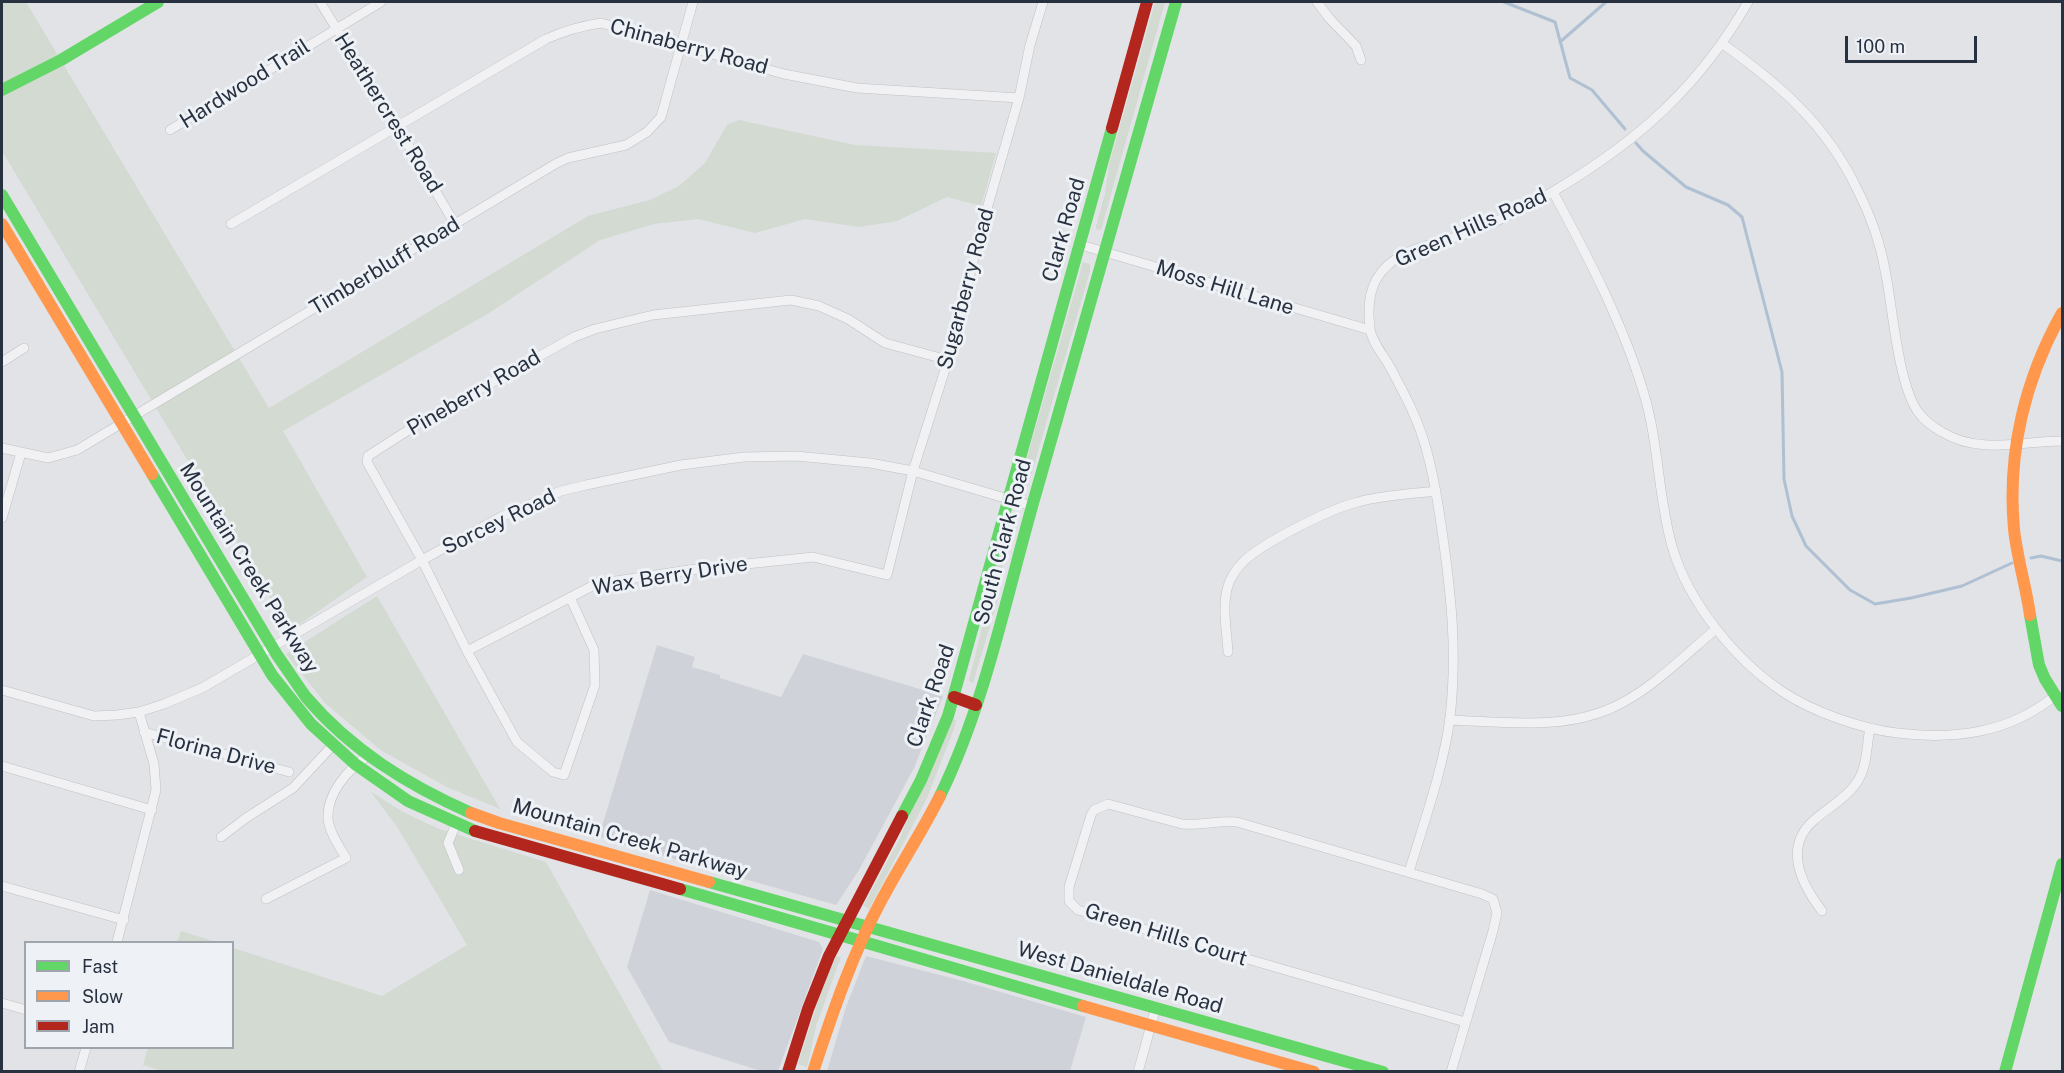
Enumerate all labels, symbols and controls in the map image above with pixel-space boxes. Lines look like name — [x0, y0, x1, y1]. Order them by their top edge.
street label: Chinaberry Road — [607, 14, 771, 80]
scale bar — [1848, 24, 1980, 62]
street label: Heathercrest Road — [329, 28, 447, 198]
street label: Hardwood Trail — [175, 34, 315, 134]
text: 100 m — [1856, 36, 1905, 57]
street label: Clark Road — [1037, 175, 1091, 285]
street label: Green Hills Road — [1391, 183, 1551, 273]
street label: Sugarberry Road — [932, 206, 1000, 372]
street label: Timberbluff Road — [306, 211, 464, 321]
street label: Moss Hill Lane — [1153, 255, 1297, 321]
street label: Pineberry Road — [403, 345, 545, 441]
street label: South Clark Road — [969, 456, 1037, 628]
street label: Mountain Creek Parkway — [174, 458, 324, 678]
street label: Sorcey Road — [438, 484, 560, 560]
street label: Wax Berry Drive — [591, 551, 749, 601]
street label: Clark Road — [902, 641, 960, 751]
street label: Florina Drive — [153, 724, 279, 780]
street label: Mountain Creek Parkway — [510, 793, 750, 885]
street label: Green Hills Court — [1082, 898, 1250, 972]
street label: West Danieldale Road — [1014, 937, 1226, 1019]
legend — [24, 941, 234, 1049]
text: Fast — [82, 956, 118, 977]
text: Slow — [82, 986, 123, 1007]
text: Jam — [82, 1016, 115, 1037]

